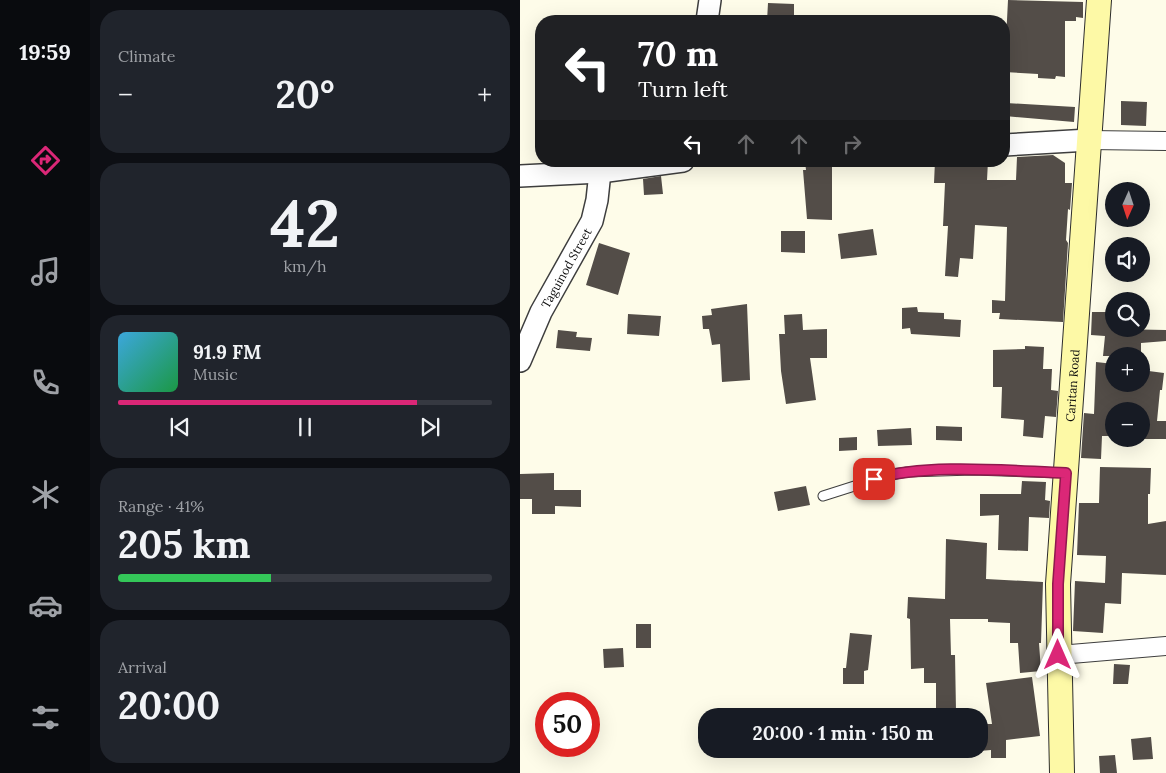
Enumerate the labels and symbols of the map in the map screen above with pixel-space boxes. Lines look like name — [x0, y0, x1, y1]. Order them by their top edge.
north arrow — [1105, 182, 1150, 228]
street label: Taguinod Street — [537, 225, 594, 311]
street label: Caritan Road — [1062, 349, 1082, 422]
pin — [853, 458, 895, 500]
position arrow — [1031, 628, 1083, 680]
speed limit sign: 50 — [535, 692, 600, 757]

